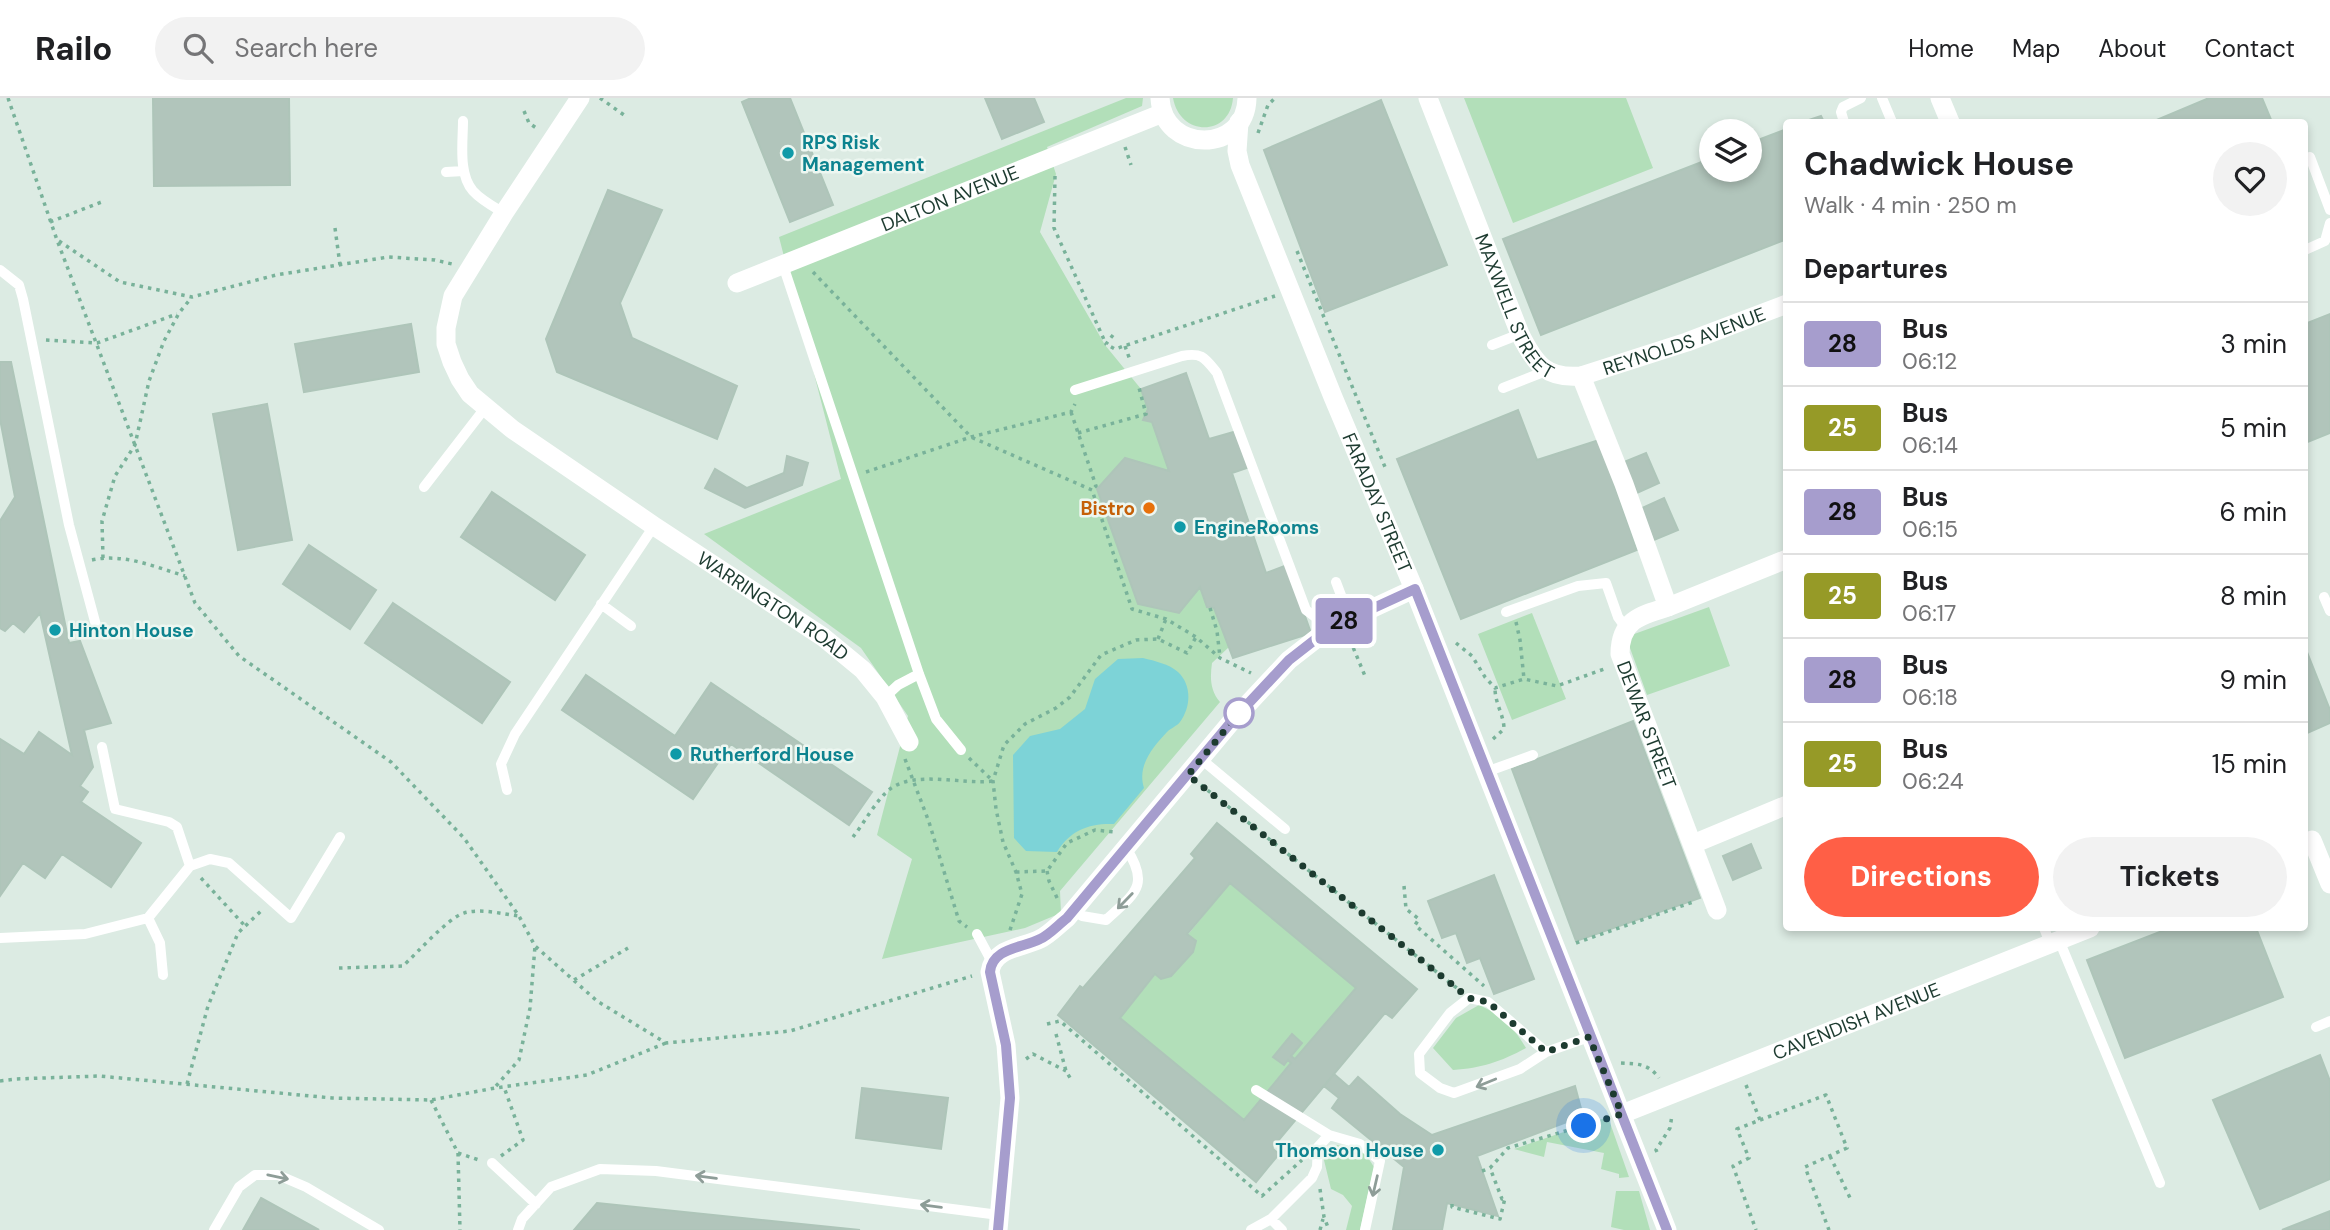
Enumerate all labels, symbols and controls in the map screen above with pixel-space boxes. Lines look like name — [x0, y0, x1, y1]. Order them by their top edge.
search box — [155, 17, 645, 80]
text: Railo — [35, 27, 113, 70]
icon: search — [179, 29, 217, 67]
text: Search here — [235, 31, 378, 65]
text: Home — [1908, 33, 1974, 64]
text: Map — [2012, 33, 2060, 64]
text: About — [2098, 33, 2167, 64]
text: Contact — [2205, 33, 2295, 64]
map controls — [1699, 119, 1762, 182]
button: layers — [1699, 119, 1762, 182]
place label: RPS Risk Management — [802, 130, 924, 177]
text: Chadwick House — [1804, 142, 2074, 185]
button: heart — [2213, 142, 2287, 216]
marker: RPS Risk Management — [780, 145, 796, 161]
street label: DALTON AVENUE — [877, 160, 1022, 237]
text: Walk · 4 min · 250 m — [1804, 190, 2017, 220]
street label: MAXWELL STREET — [1469, 230, 1559, 385]
text: Departures — [1804, 252, 1948, 286]
street label: REYNOLDS AVENUE — [1600, 301, 1769, 381]
text: Bus — [1902, 312, 1948, 346]
text: 3 min — [2220, 327, 2287, 361]
text: 28 — [1828, 328, 1857, 359]
text: 06:12 — [1902, 346, 1957, 376]
text: Bus — [1902, 396, 1948, 430]
text: 5 min — [2220, 411, 2287, 445]
text: 25 — [1828, 412, 1857, 443]
street label: FARADAY STREET — [1337, 429, 1418, 577]
text: 06:14 — [1902, 430, 1958, 460]
text: Bus — [1902, 480, 1948, 514]
text: 6 min — [2219, 495, 2287, 529]
place label: Bistro — [1080, 496, 1135, 521]
text: 28 — [1828, 496, 1857, 527]
marker: Bistro — [1141, 500, 1157, 516]
text: 06:15 — [1902, 514, 1958, 544]
place label: EngineRooms — [1194, 515, 1319, 540]
marker: EngineRooms — [1172, 519, 1188, 535]
street label: WARRINGTON ROAD — [692, 546, 854, 666]
text: Bus — [1902, 564, 1948, 598]
text: 8 min — [2220, 579, 2287, 613]
text: 25 — [1828, 580, 1857, 611]
line badge: 28 — [1312, 598, 1376, 644]
text: 06:17 — [1902, 598, 1956, 628]
text: 28 — [1330, 605, 1358, 636]
place label: Hinton House — [69, 618, 194, 643]
marker: Hinton House — [47, 622, 63, 638]
text: Bus — [1902, 648, 1948, 682]
street label: DEWAR STREET — [1611, 658, 1682, 793]
text: 9 min — [2219, 663, 2287, 697]
text: 28 — [1828, 664, 1857, 695]
text: 06:18 — [1902, 682, 1958, 712]
unlabelled marker — [1224, 698, 1254, 728]
text: Bus — [1902, 732, 1948, 766]
place label: Rutherford House — [690, 742, 854, 767]
marker: Rutherford House — [668, 746, 684, 762]
text: 15 min — [2212, 747, 2287, 781]
text: 25 — [1828, 748, 1857, 779]
text: 06:24 — [1902, 766, 1964, 796]
button: Directions — [1804, 837, 2039, 917]
button: Tickets — [2053, 837, 2287, 917]
one-way arrow — [1117, 892, 1134, 909]
street label: CAVENDISH AVENUE — [1769, 977, 1944, 1066]
one-way arrow — [1475, 1077, 1497, 1090]
your location — [1566, 1108, 1601, 1143]
place label: Thomson House — [1275, 1138, 1424, 1163]
marker: Thomson House — [1430, 1142, 1446, 1158]
one-way arrow — [266, 1171, 288, 1184]
one-way arrow — [695, 1171, 718, 1184]
one-way arrow — [1367, 1174, 1381, 1197]
one-way arrow — [921, 1200, 943, 1213]

